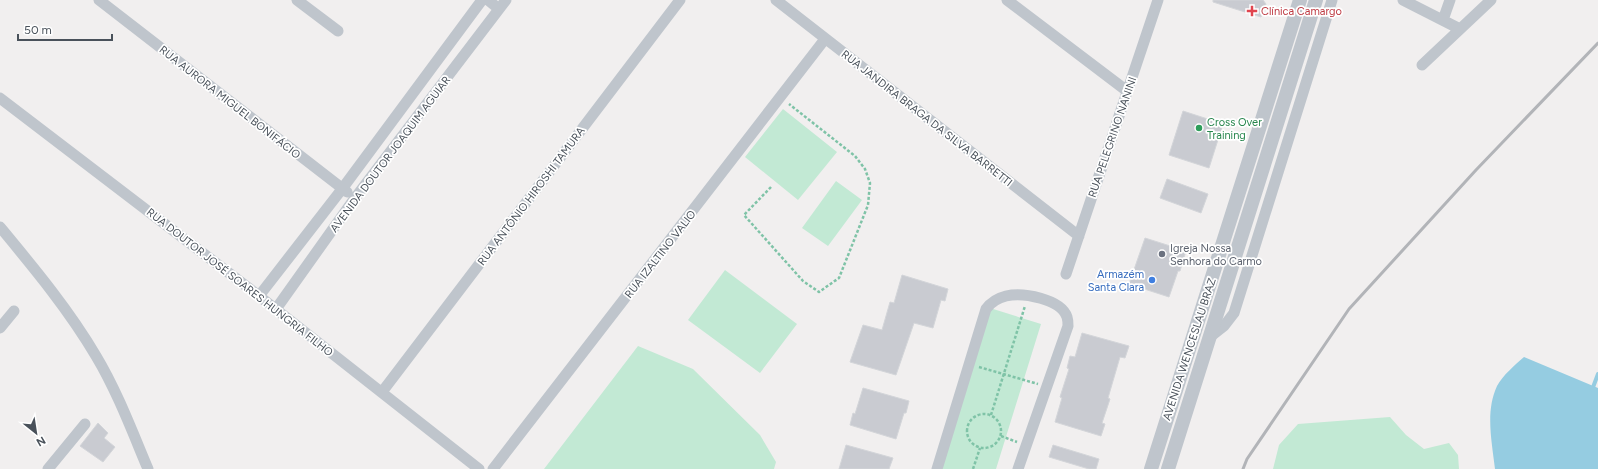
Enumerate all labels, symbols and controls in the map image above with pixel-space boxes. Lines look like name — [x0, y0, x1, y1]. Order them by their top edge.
marker: Clínica Camargo — [1246, 5, 1258, 17]
place label: Clínica Camargo — [1261, 5, 1342, 18]
scale bar — [18, 16, 112, 42]
text: 50 m — [24, 23, 52, 37]
street label: RUA AURORA MIGUEL BONIFÁCIO — [157, 43, 303, 162]
street label: RUA JANDIRA BRAGA DA SILVA BARRETTI — [839, 48, 1015, 189]
street label: AVENIDA DOUTOR JOAQUIM AGUIAR — [327, 74, 453, 235]
street label: RUA PELEGRINO NANINI — [1086, 75, 1139, 199]
place label: Cross Over Training — [1207, 116, 1262, 142]
marker: Cross Over Training — [1194, 123, 1204, 133]
street label: RUA ANTÔNIO HIROSHI TAMURA — [474, 124, 588, 268]
street label: RUA DOUTOR JOSÉ SOARES HUNGRIA FILHO — [144, 206, 336, 360]
street label: RUA IZALTINO VALIO — [622, 207, 699, 301]
place label: Igreja Nossa Senhora do Carmo — [1170, 242, 1262, 268]
marker: Igreja Nossa Senhora do Carmo — [1157, 249, 1167, 259]
place label: Armazém Santa Clara — [1088, 268, 1144, 294]
marker: Armazém Santa Clara — [1147, 275, 1157, 285]
street label: AVENIDA WENCESLAU BRAZ — [1160, 276, 1219, 422]
north arrow — [16, 413, 56, 453]
text: N — [34, 433, 48, 449]

